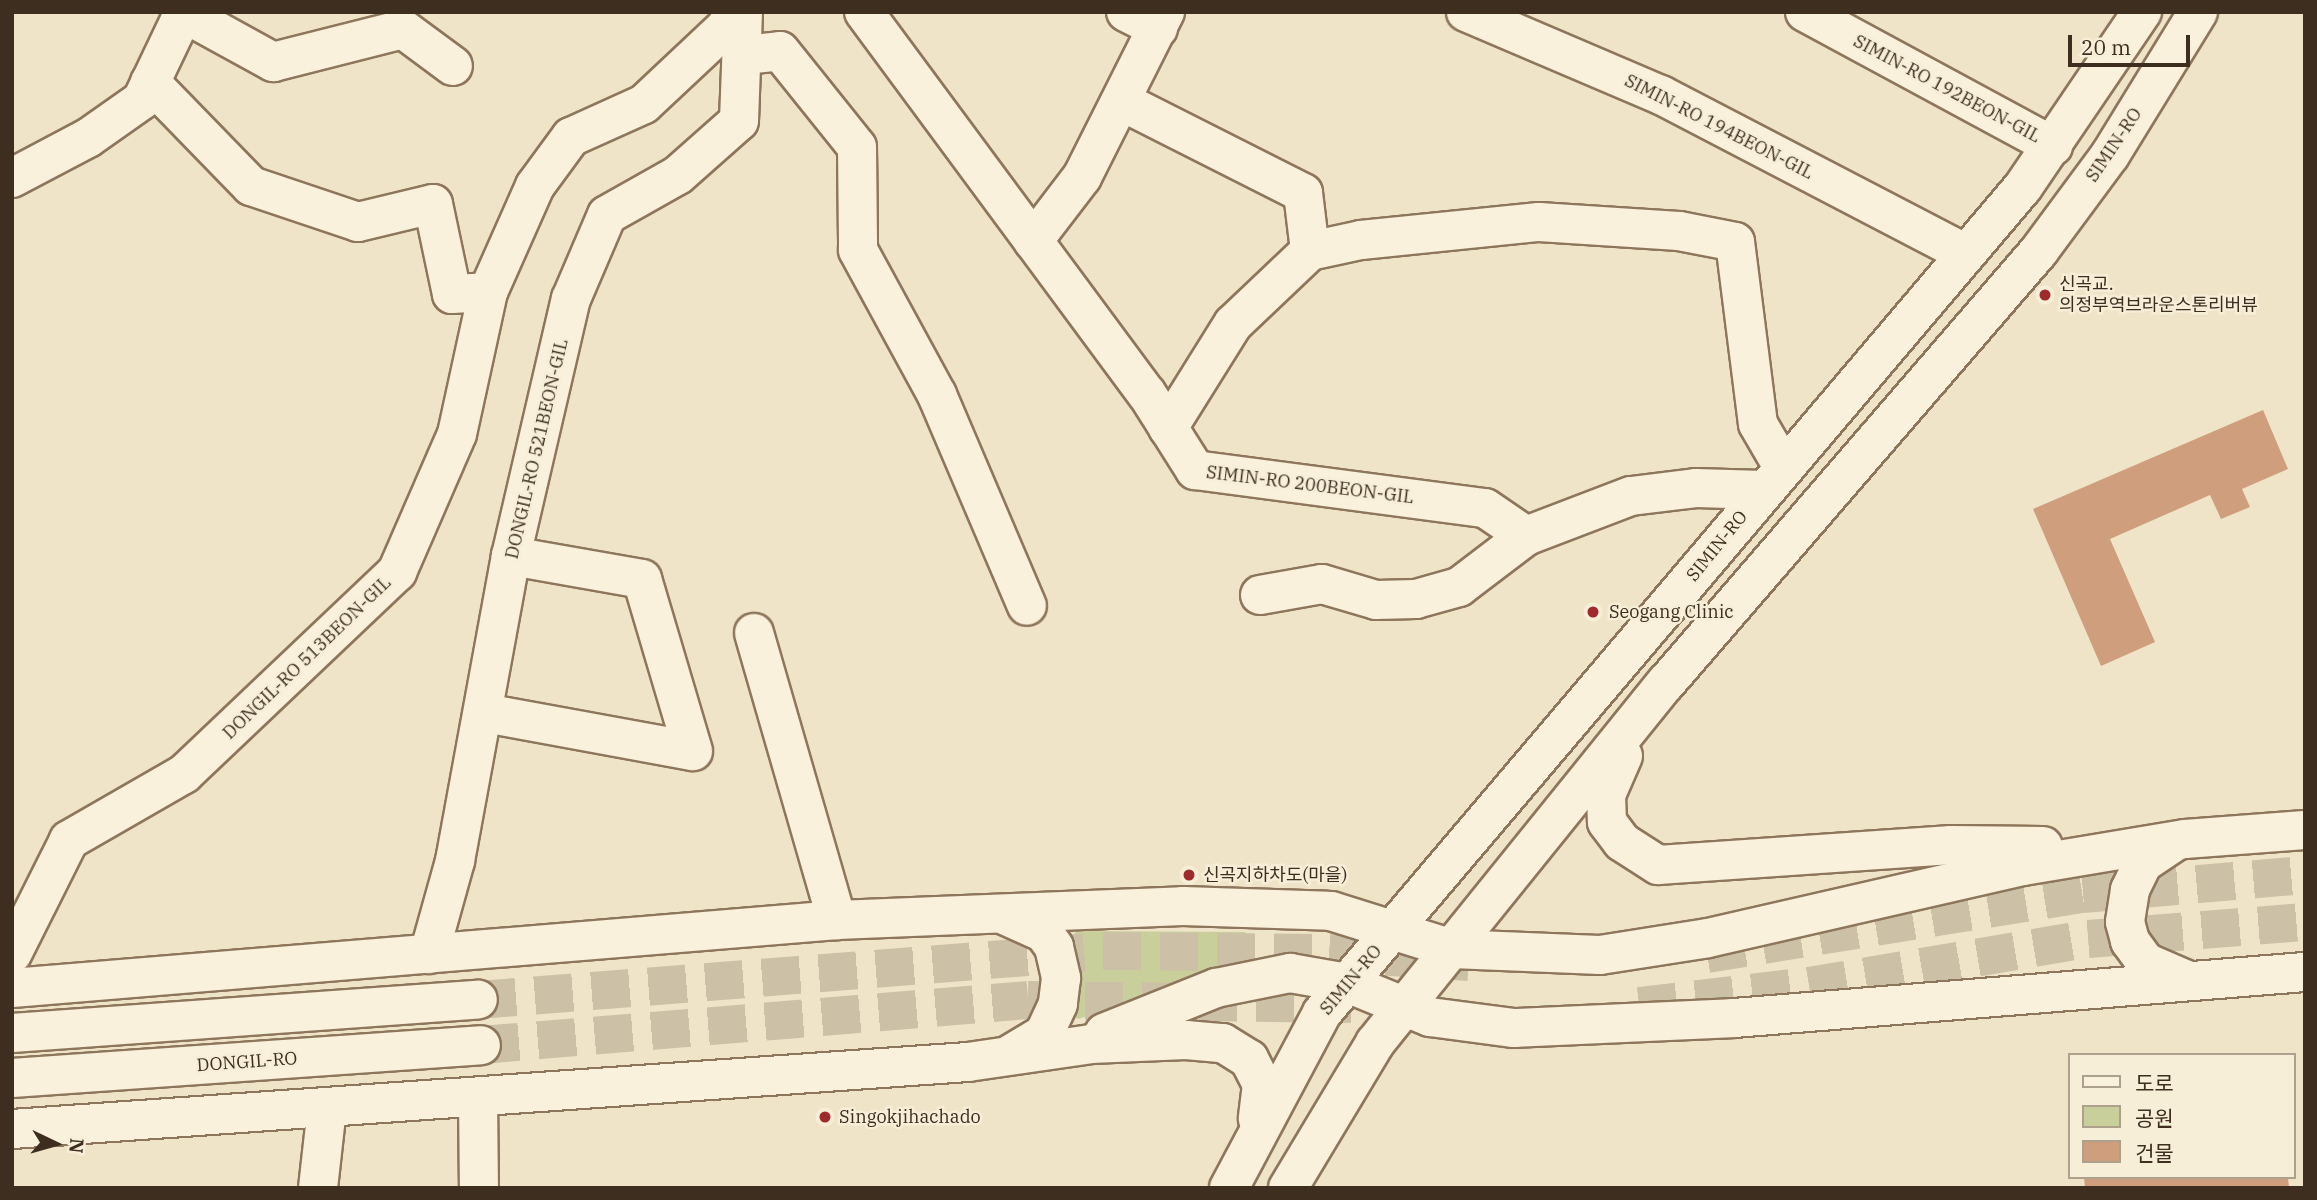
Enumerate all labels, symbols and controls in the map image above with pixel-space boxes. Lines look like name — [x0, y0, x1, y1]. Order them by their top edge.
scale bar — [2072, 21, 2194, 65]
street label: SIMIN-RO 192BEON-GIL — [1850, 30, 2044, 148]
text: 20 m — [2081, 33, 2131, 61]
street label: SIMIN-RO 194BEON-GIL — [1621, 70, 1817, 184]
street label: SIMIN-RO — [2081, 104, 2147, 186]
place label: 신곡교. 의정부역브라운스톤리버뷰 — [2059, 274, 2258, 316]
marker: 신곡교. 의정부역브라운스톤리버뷰 — [2037, 287, 2053, 303]
street label: DONGIL-RO 521BEON-GIL — [501, 337, 573, 561]
street label: SIMIN-RO 200BEON-GIL — [1205, 462, 1415, 508]
street label: SIMIN-RO — [1682, 506, 1752, 586]
street label: DONGIL-RO 513BEON-GIL — [218, 572, 396, 744]
place label: Seogang Clinic — [1609, 601, 1734, 623]
marker: Seogang Clinic — [1583, 602, 1603, 622]
place label: 신곡지하차도(마을) — [1203, 864, 1347, 886]
marker: 신곡지하차도(마을) — [1181, 867, 1197, 883]
street label: SIMIN-RO — [1316, 941, 1386, 1019]
street label: DONGIL-RO — [196, 1048, 298, 1076]
legend — [2068, 1053, 2296, 1179]
text: 도로 — [2135, 1069, 2174, 1097]
text: 공원 — [2135, 1104, 2174, 1132]
place label: Singokjihachado — [839, 1106, 981, 1128]
north arrow — [21, 1109, 91, 1179]
marker: Singokjihachado — [817, 1109, 833, 1125]
text: N — [64, 1137, 90, 1154]
text: 건물 — [2135, 1139, 2174, 1167]

